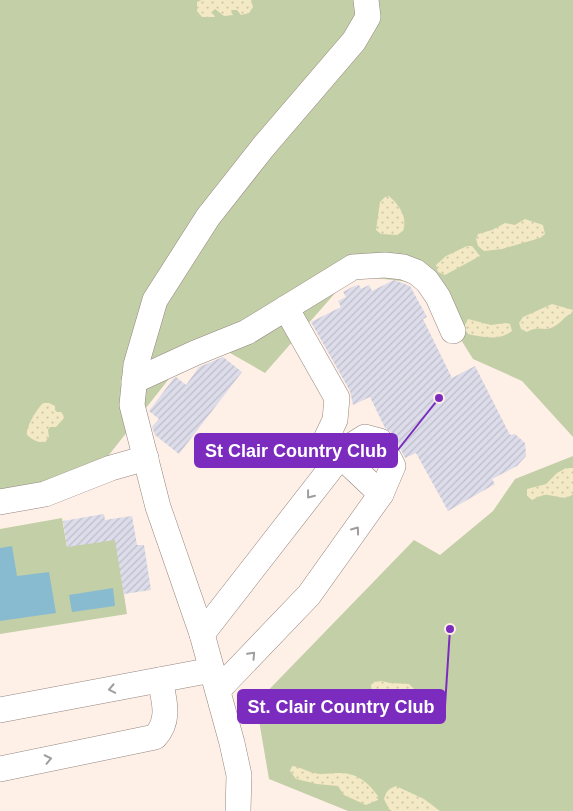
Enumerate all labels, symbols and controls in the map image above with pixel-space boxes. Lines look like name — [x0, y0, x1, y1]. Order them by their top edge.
callout: St Clair Country Club — [195, 434, 397, 467]
text: St Clair Country Club — [205, 441, 387, 461]
one-way arrow — [307, 489, 315, 498]
one-way arrow — [350, 526, 359, 536]
one-way arrow — [246, 652, 255, 661]
one-way arrow — [108, 683, 117, 693]
callout: St. Clair Country Club — [238, 690, 445, 723]
text: St. Clair Country Club — [247, 697, 435, 717]
one-way arrow — [43, 754, 52, 765]

